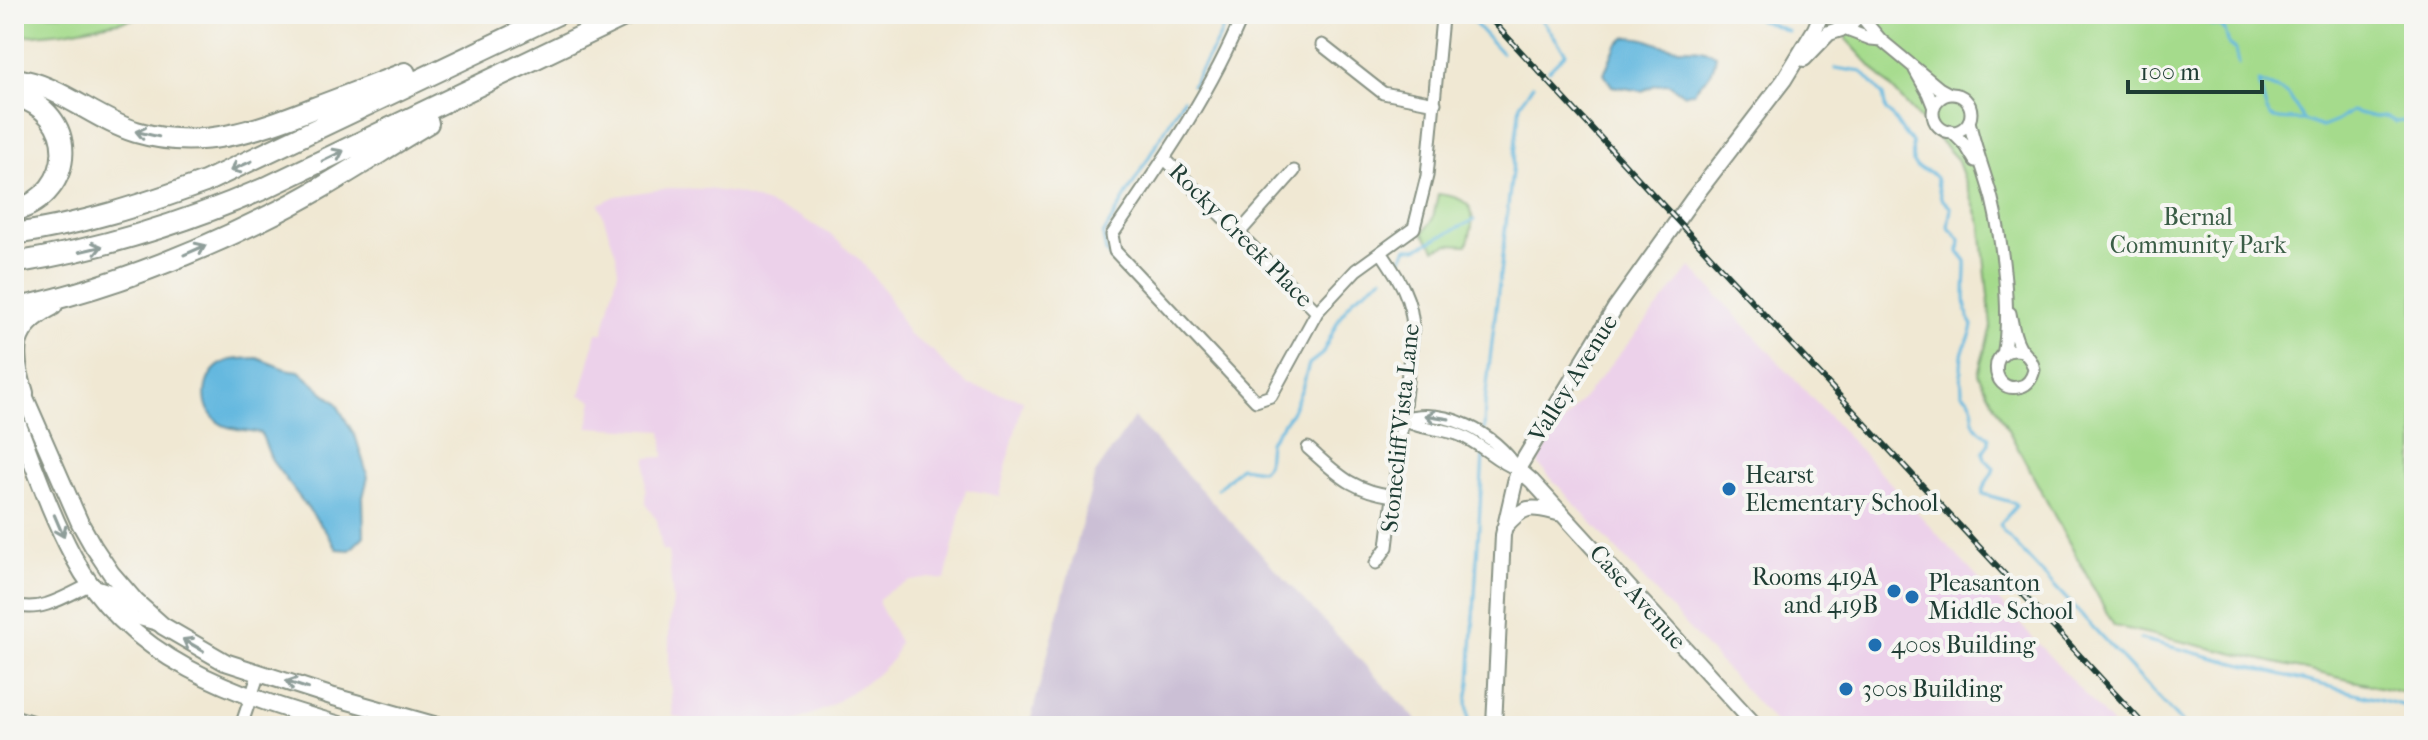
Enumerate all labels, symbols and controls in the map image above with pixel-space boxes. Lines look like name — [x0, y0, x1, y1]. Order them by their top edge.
scale bar — [2128, 44, 2262, 94]
text: 100 m — [2140, 58, 2200, 86]
one-way arrow — [134, 125, 160, 140]
one-way arrow — [320, 148, 344, 163]
street label: Rocky Creek Place — [1163, 157, 1319, 313]
one-way arrow — [230, 159, 254, 174]
park label: Bernal Community Park — [2110, 203, 2287, 259]
one-way arrow — [77, 241, 103, 256]
one-way arrow — [182, 242, 207, 257]
street label: Valley Avenue — [1522, 309, 1623, 448]
street label: Stonecliff Vista Lane — [1375, 322, 1425, 534]
one-way arrow — [1425, 408, 1450, 423]
place label: Hearst Elementary School — [1745, 461, 1939, 517]
marker: Hearst Elementary School — [1720, 480, 1738, 498]
one-way arrow — [52, 513, 67, 537]
street label: Case Avenue — [1584, 539, 1692, 655]
place label: Rooms 419A and 419B — [1752, 563, 1878, 619]
place label: Pleasanton Middle School — [1928, 569, 2074, 625]
marker: Rooms 419A and 419B — [1885, 582, 1903, 600]
marker: Pleasanton Middle School — [1903, 588, 1921, 606]
place label: 400s Building — [1891, 631, 2037, 659]
marker: 400s Building — [1866, 636, 1884, 654]
one-way arrow — [182, 637, 205, 653]
place label: 300s Building — [1862, 675, 2003, 703]
one-way arrow — [284, 677, 309, 692]
marker: 300s Building — [1837, 680, 1855, 698]

